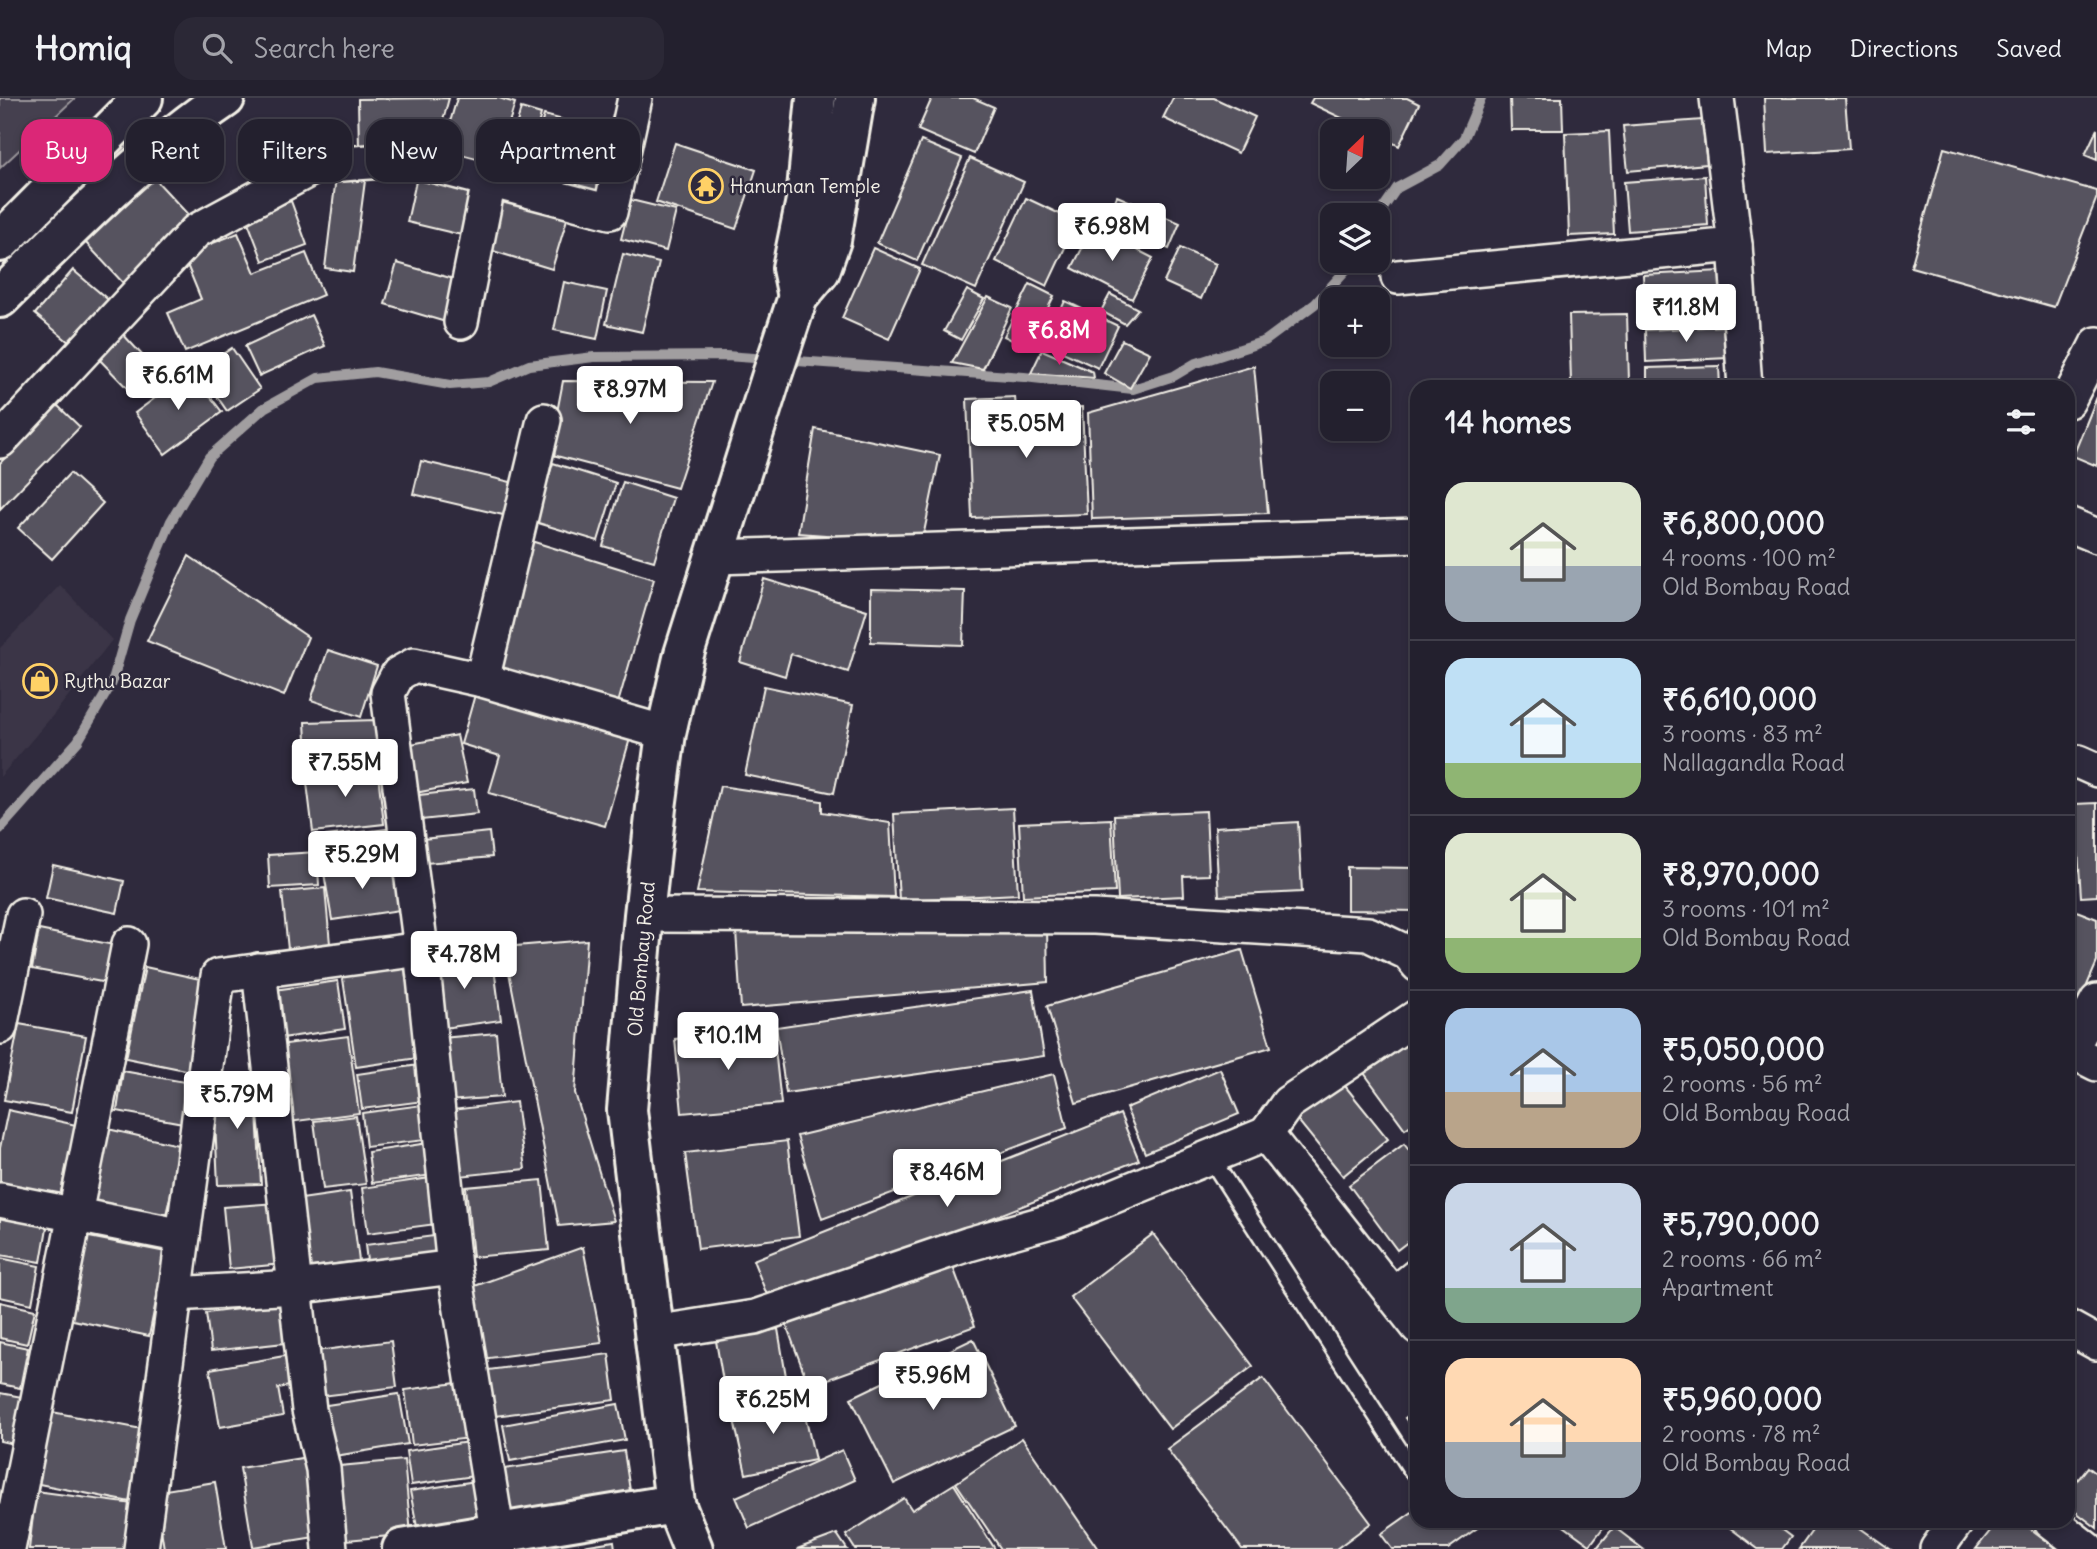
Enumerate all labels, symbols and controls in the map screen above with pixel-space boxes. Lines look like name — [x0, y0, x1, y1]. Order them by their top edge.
search box — [174, 17, 664, 80]
text: Homiq — [35, 27, 132, 69]
icon: search — [198, 29, 236, 67]
text: Search here — [254, 32, 395, 65]
text: Map — [1765, 33, 1812, 63]
text: Directions — [1850, 33, 1958, 63]
text: Saved — [1996, 33, 2062, 63]
chip: Buy — [21, 119, 112, 182]
chip: Rent — [126, 119, 224, 182]
chip: Filters — [238, 119, 352, 182]
chip: New — [366, 119, 462, 182]
chip: Apartment — [476, 119, 640, 182]
north arrow — [1320, 119, 1390, 189]
map controls — [1320, 119, 1390, 441]
temple icon: Hanuman Temple — [687, 167, 725, 205]
place label: Hanuman Temple — [730, 174, 880, 198]
button: layers — [1320, 203, 1390, 273]
pin: ₹6.98M — [1055, 204, 1169, 263]
text: ₹6.98M — [1074, 211, 1150, 240]
pin: ₹11.8M — [1629, 285, 1743, 344]
button: + — [1320, 287, 1390, 357]
text: ₹11.8M — [1652, 292, 1720, 321]
pin: ₹6.8M — [1010, 308, 1108, 367]
text: ₹6.8M — [1027, 315, 1091, 344]
pin: ₹6.61M — [121, 352, 235, 412]
text: ₹6.61M — [142, 360, 214, 389]
pin: ₹8.97M — [573, 366, 687, 426]
button: − — [1320, 371, 1390, 441]
text: ₹8.97M — [593, 374, 667, 403]
pin: ₹5.05M — [969, 400, 1083, 460]
text: 14 homes — [1445, 403, 1572, 441]
icon: filters — [2002, 403, 2040, 441]
text: ₹5.05M — [987, 408, 1065, 437]
text: ₹6,800,000 — [1662, 504, 1825, 542]
icon: home — [1501, 510, 1585, 594]
text: 4 rooms · 100 m² — [1662, 543, 1836, 572]
text: Old Bombay Road — [1662, 572, 1850, 601]
shop icon: Rythu Bazar — [21, 662, 59, 700]
place label: Rythu Bazar — [64, 669, 171, 693]
text: ₹6,610,000 — [1662, 680, 1817, 718]
icon: home — [1501, 686, 1585, 770]
text: 3 rooms · 83 m² — [1662, 719, 1823, 748]
pin: ₹7.55M — [288, 740, 402, 799]
text: ₹7.55M — [308, 747, 382, 776]
text: Nallagandla Road — [1662, 748, 1845, 777]
pin: ₹5.29M — [305, 832, 419, 891]
text: ₹5.29M — [324, 839, 400, 868]
text: ₹8,970,000 — [1662, 855, 1820, 893]
icon: home — [1501, 861, 1585, 945]
street label: Old Bombay Road — [622, 880, 660, 1038]
text: 3 rooms · 101 m² — [1662, 894, 1830, 923]
text: Old Bombay Road — [1662, 923, 1850, 952]
pin: ₹4.78M — [407, 932, 521, 991]
text: ₹4.78M — [427, 939, 501, 968]
pin: ₹10.1M — [671, 1012, 785, 1072]
text: ₹10.1M — [693, 1020, 763, 1049]
text: ₹5,050,000 — [1662, 1030, 1825, 1068]
icon: home — [1501, 1036, 1585, 1120]
text: 2 rooms · 56 m² — [1662, 1069, 1823, 1098]
pin: ₹5.79M — [180, 1072, 294, 1131]
text: ₹5.79M — [200, 1079, 274, 1108]
text: Old Bombay Road — [1662, 1098, 1850, 1127]
pin: ₹8.46M — [890, 1150, 1004, 1209]
text: ₹8.46M — [909, 1157, 985, 1186]
text: ₹5,790,000 — [1662, 1205, 1820, 1243]
icon: home — [1501, 1211, 1585, 1295]
text: 2 rooms · 66 m² — [1662, 1244, 1823, 1273]
text: Apartment — [1662, 1273, 1774, 1302]
pin: ₹5.96M — [876, 1352, 990, 1412]
text: ₹5.96M — [895, 1360, 971, 1389]
pin: ₹6.25M — [716, 1376, 830, 1436]
text: ₹5,960,000 — [1662, 1380, 1823, 1418]
text: ₹6.25M — [735, 1384, 811, 1413]
icon: home — [1501, 1386, 1585, 1470]
text: 2 rooms · 78 m² — [1662, 1419, 1821, 1448]
text: Old Bombay Road — [1662, 1448, 1850, 1477]

